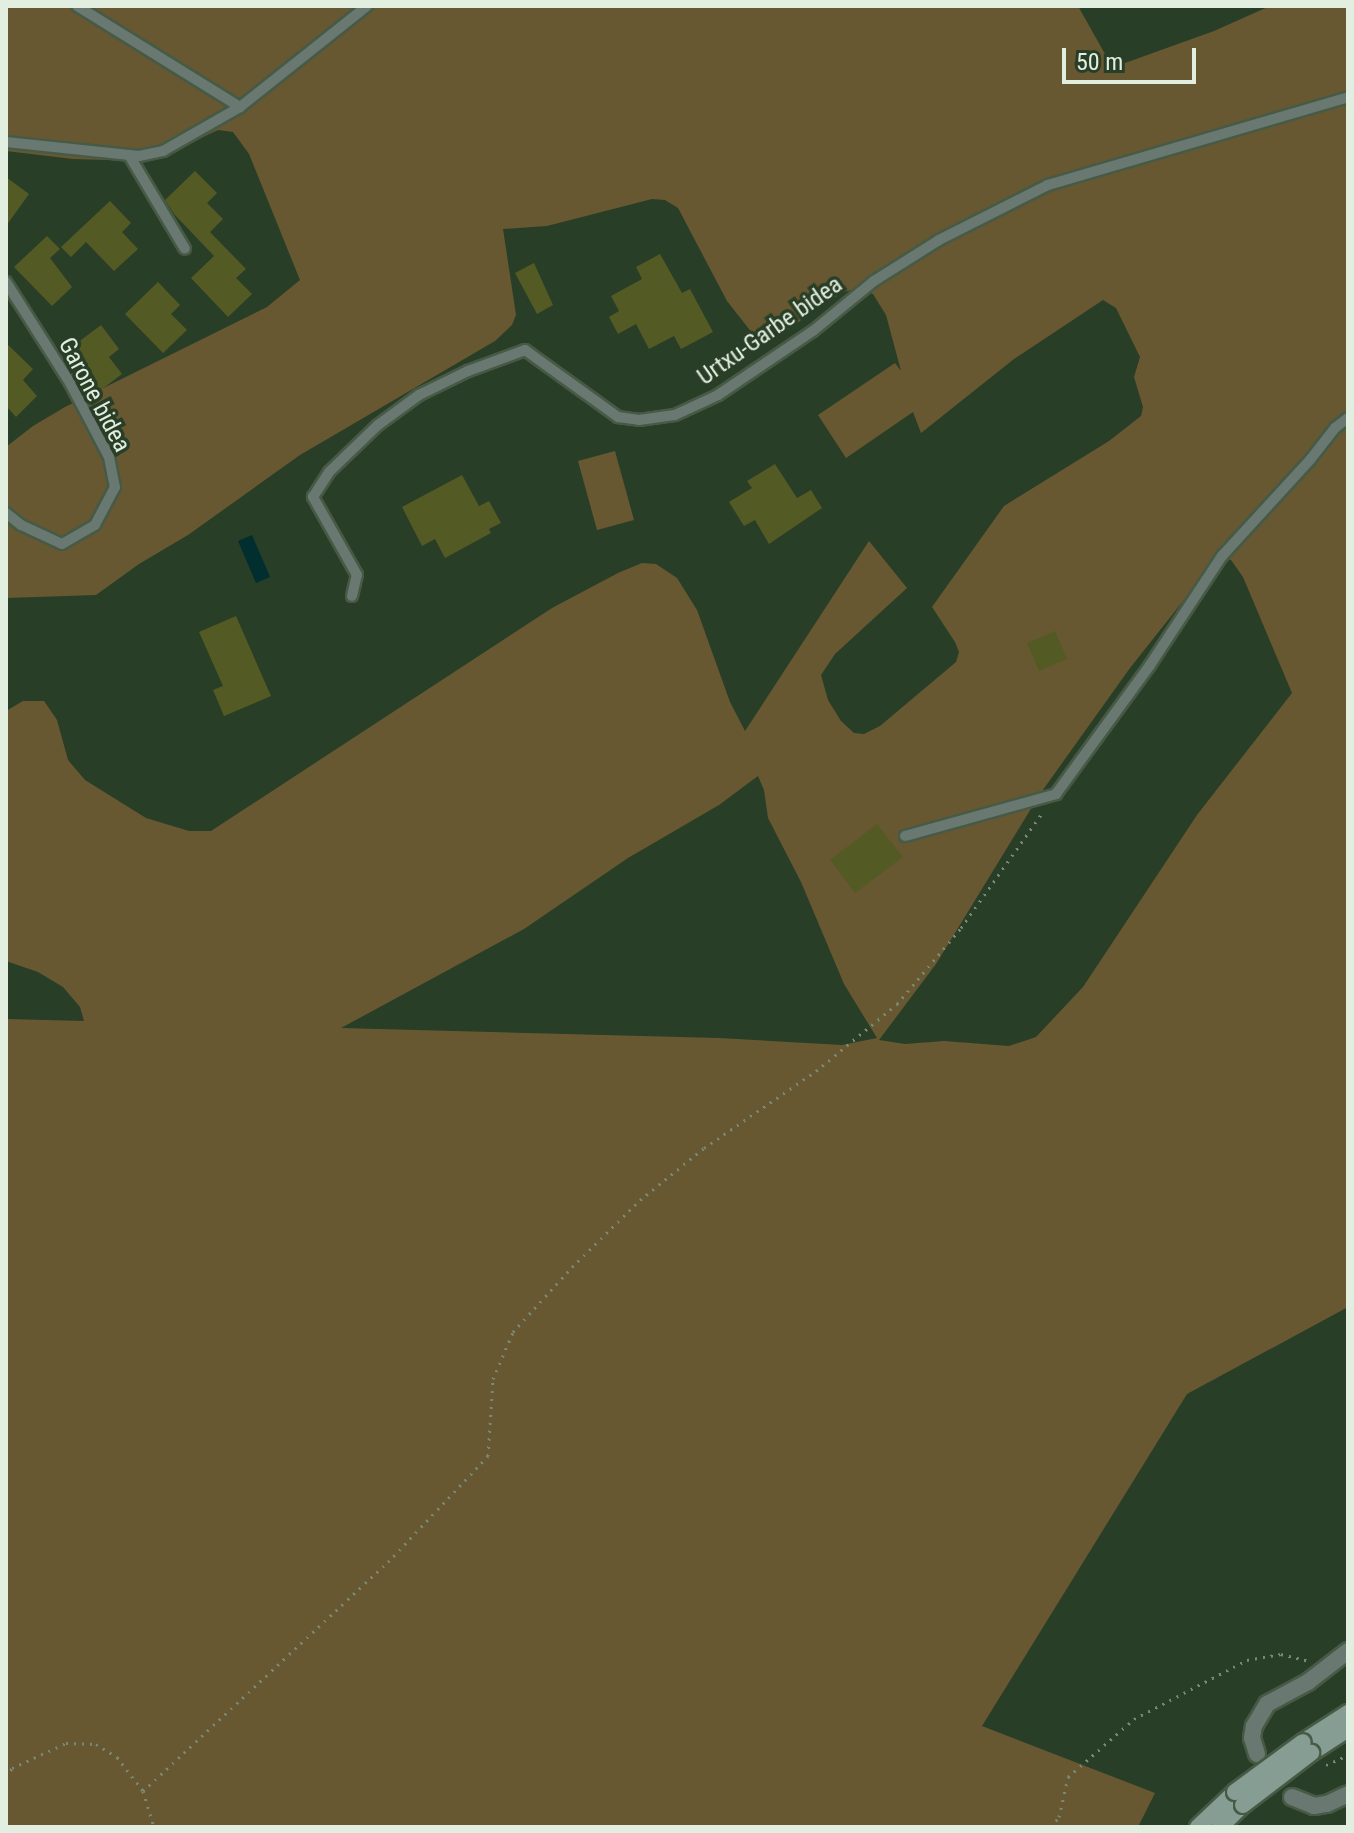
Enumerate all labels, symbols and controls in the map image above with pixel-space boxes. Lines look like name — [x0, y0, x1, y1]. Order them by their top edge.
scale bar — [1066, 32, 1200, 82]
text: 50 m — [1076, 48, 1123, 76]
street label: Urtxu-Garbe bidea — [692, 270, 848, 392]
street label: Garone bidea — [52, 333, 136, 457]

